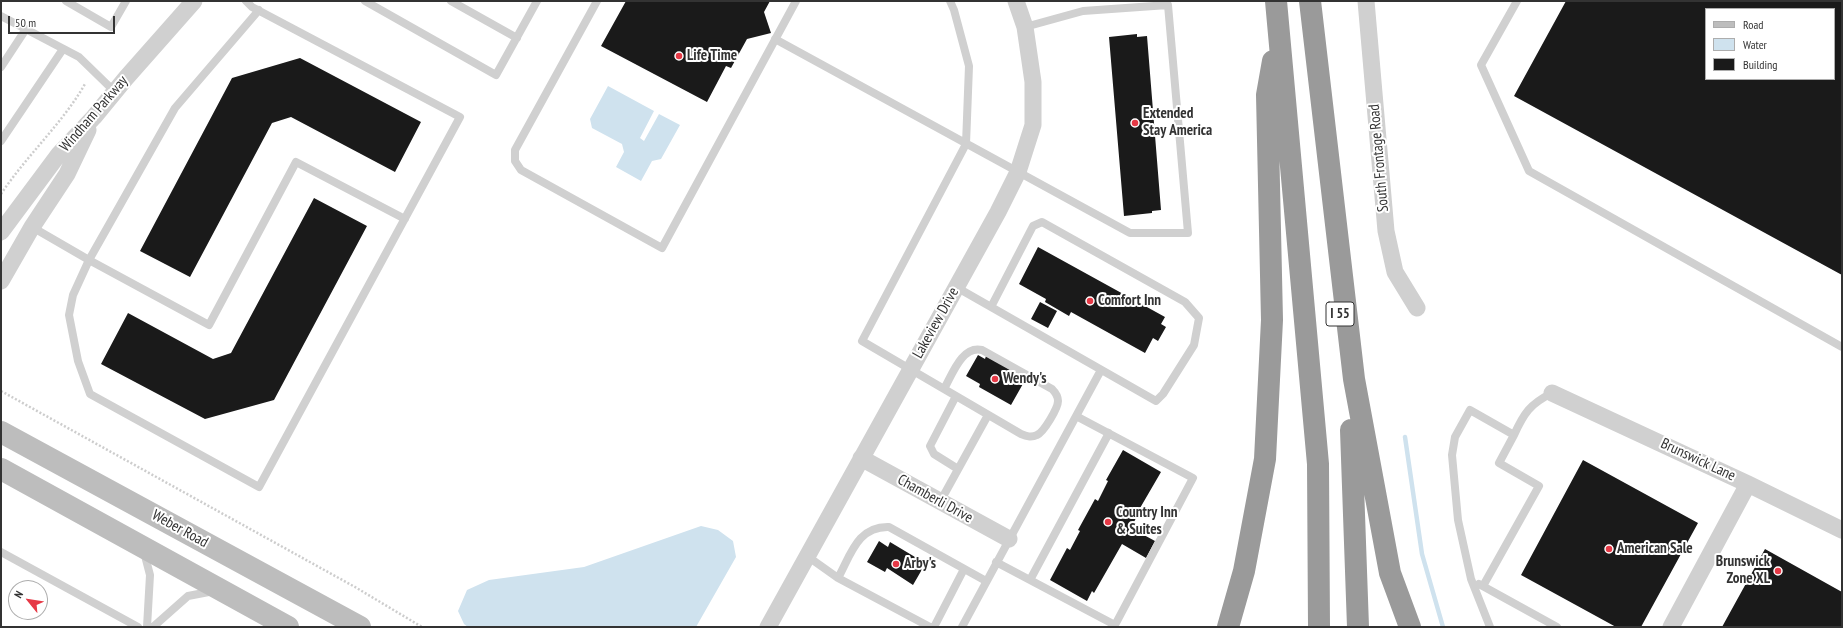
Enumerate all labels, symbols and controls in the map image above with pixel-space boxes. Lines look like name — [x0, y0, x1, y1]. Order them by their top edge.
scale bar — [10, 8, 117, 34]
legend — [1705, 8, 1835, 80]
text: 50 m — [15, 15, 36, 30]
text: Road — [1743, 17, 1763, 32]
text: Water — [1743, 37, 1767, 52]
place label: Life Time — [687, 47, 737, 65]
marker: Life Time — [674, 51, 684, 61]
text: Building — [1743, 57, 1778, 72]
street label: Windham Parkway — [56, 72, 132, 156]
street label: South Frontage Road — [1365, 103, 1393, 213]
place label: Extended Stay America — [1143, 105, 1212, 140]
marker: Extended Stay America — [1130, 118, 1140, 128]
street label: Lakeview Drive — [909, 285, 963, 361]
place label: Comfort Inn — [1098, 292, 1161, 310]
marker: Comfort Inn — [1085, 296, 1095, 306]
road number: I 55 — [1326, 302, 1354, 326]
place label: Wendy's — [1003, 370, 1046, 388]
marker: Wendy's — [990, 374, 1000, 384]
street label: Brunswick Lane — [1658, 435, 1738, 485]
street label: Chamberli Drive — [894, 471, 976, 527]
place label: Country Inn & Suites — [1116, 504, 1177, 539]
street label: Weber Road — [149, 506, 211, 552]
marker: Country Inn & Suites — [1103, 517, 1113, 527]
place label: American Sale — [1617, 540, 1693, 558]
marker: American Sale — [1604, 544, 1614, 554]
place label: Brunswick Zone XL — [1716, 553, 1770, 588]
place label: Arby's — [904, 555, 936, 573]
marker: Arby's — [891, 559, 901, 569]
marker: Brunswick Zone XL — [1773, 566, 1783, 576]
north arrow — [8, 580, 48, 620]
text: N — [11, 588, 26, 601]

